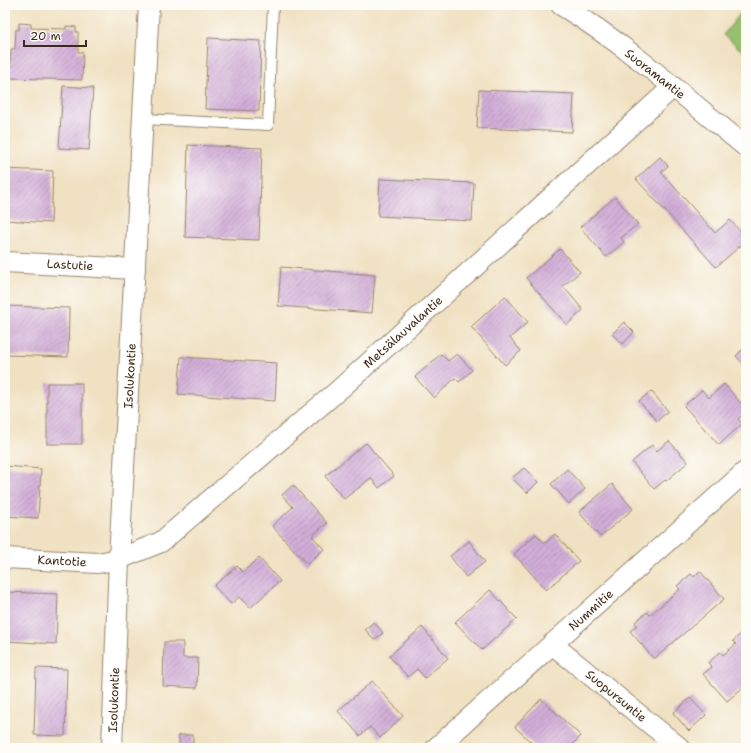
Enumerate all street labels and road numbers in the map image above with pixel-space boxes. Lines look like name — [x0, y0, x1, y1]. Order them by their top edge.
street label: Suoramantie — [621, 45, 689, 103]
street label: Lastutie — [46, 256, 94, 274]
street label: Metsälauvalantie — [360, 292, 446, 372]
street label: Isolukontie — [120, 343, 140, 409]
street label: Kantotie — [37, 552, 87, 570]
street label: Nummitie — [565, 586, 617, 634]
street label: Suopursuntie — [582, 666, 650, 726]
street label: Isolukontie — [105, 667, 123, 733]

